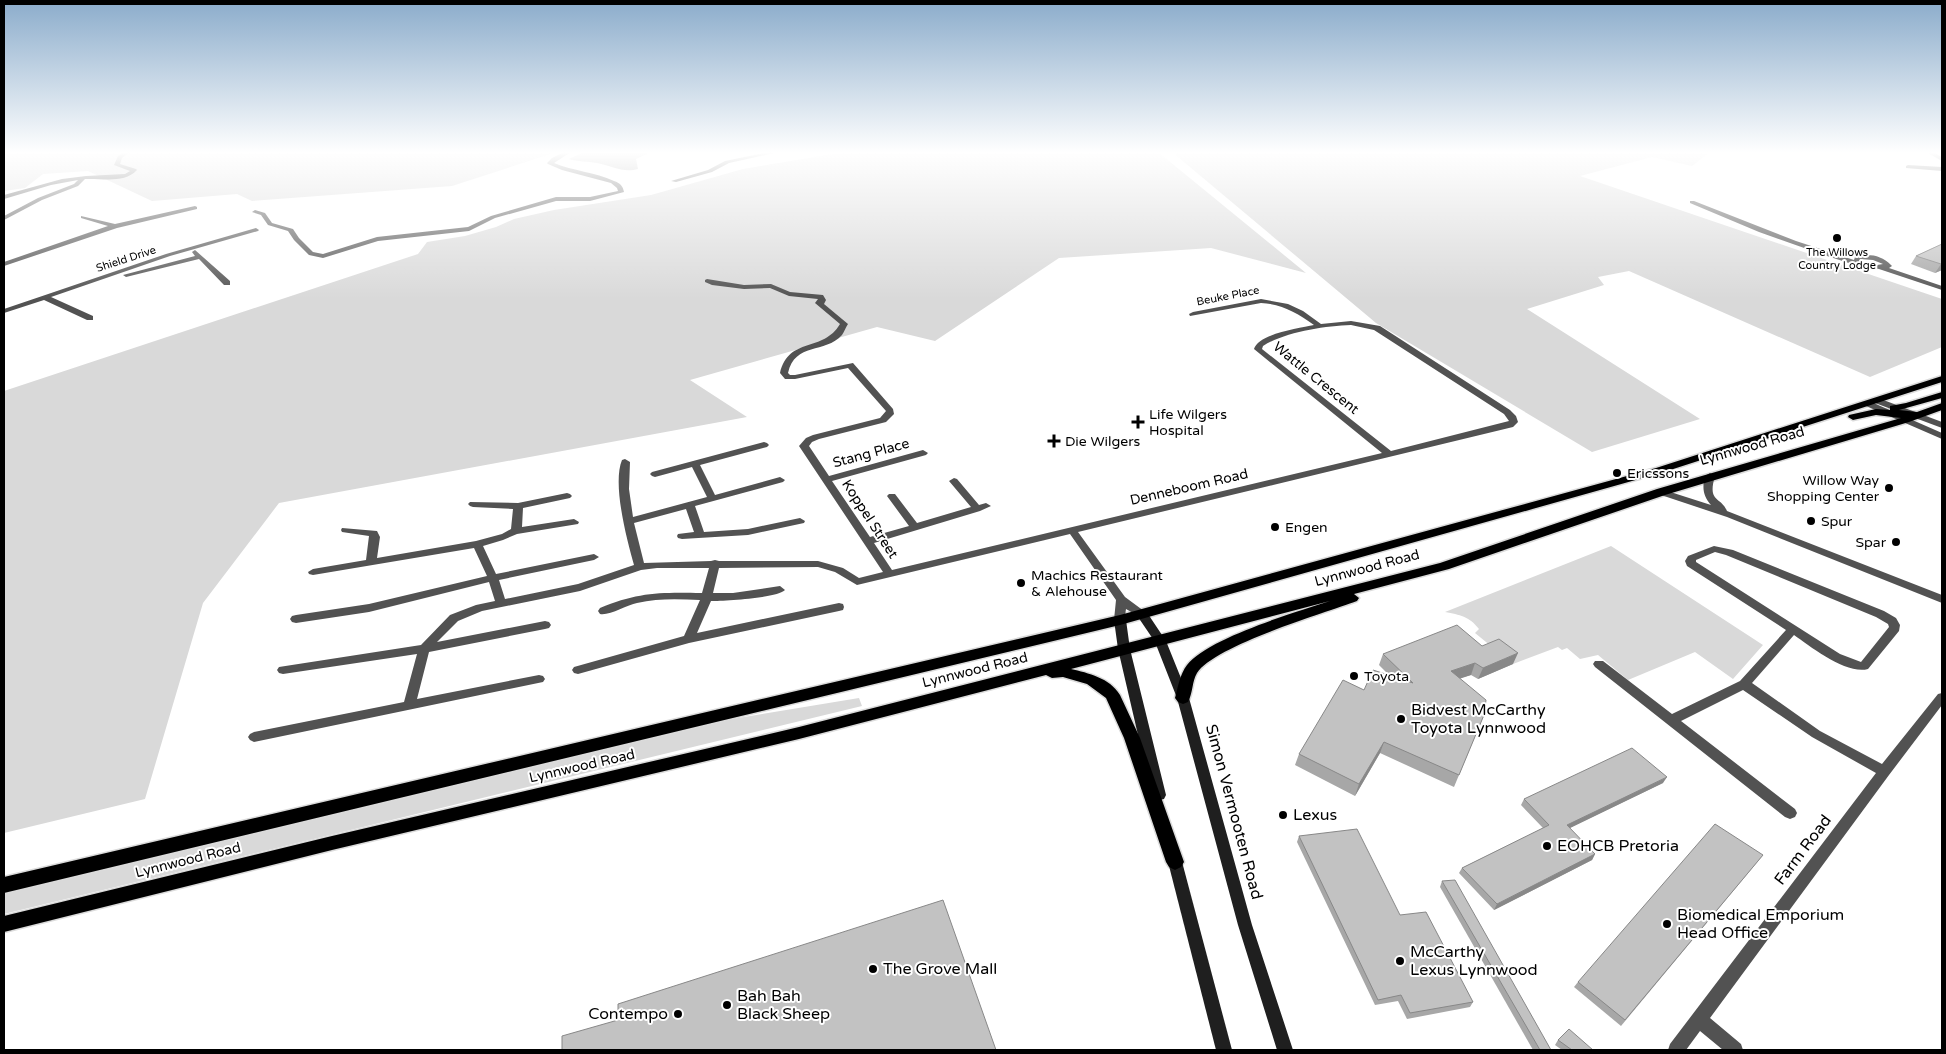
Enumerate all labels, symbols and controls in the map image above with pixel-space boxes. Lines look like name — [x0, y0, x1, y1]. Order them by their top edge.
marker: The Willows Country Lodge — [1831, 232, 1843, 244]
street label: Shield Drive — [95, 243, 157, 275]
place label: The Willows Country Lodge — [1798, 246, 1876, 272]
street label: Beuke Place — [1195, 284, 1261, 308]
street label: Wattle Crescent — [1270, 338, 1363, 418]
place label: Life Wilgers Hospital — [1149, 406, 1227, 439]
marker: Life Wilgers Hospital — [1131, 415, 1145, 429]
street label: Lynnwood Road — [1698, 423, 1806, 469]
place label: Die Wilgers — [1065, 433, 1141, 450]
marker: Die Wilgers — [1047, 434, 1061, 448]
street label: Stang Place — [831, 435, 911, 471]
street label: Denneboom Road — [1128, 465, 1250, 509]
place label: Ericssons — [1627, 465, 1690, 482]
marker: Ericssons — [1611, 467, 1623, 479]
place label: Willow Way Shopping Center — [1767, 472, 1880, 505]
street label: Koppel Street — [838, 476, 902, 562]
marker: Willow Way Shopping Center — [1883, 482, 1895, 494]
place label: Spur — [1821, 513, 1853, 530]
marker: Spur — [1805, 515, 1817, 527]
place label: Engen — [1285, 519, 1328, 536]
marker: Engen — [1269, 521, 1281, 533]
place label: Spar — [1855, 534, 1887, 551]
marker: Spar — [1890, 536, 1902, 548]
street label: Lynnwood Road — [1313, 546, 1421, 590]
place label: Machics Restaurant & Alehouse — [1031, 567, 1164, 600]
marker: Machics Restaurant & Alehouse — [1015, 577, 1027, 589]
street label: Lynnwood Road — [920, 649, 1030, 691]
place label: Toyota — [1364, 668, 1409, 685]
marker: Toyota — [1348, 670, 1360, 682]
place label: Bidvest McCarthy Toyota Lynnwood — [1411, 700, 1546, 738]
marker: Bidvest McCarthy Toyota Lynnwood — [1395, 713, 1407, 725]
street label: Simon Vermooten Road — [1201, 722, 1267, 902]
street label: Lynnwood Road — [527, 746, 637, 786]
place label: Lexus — [1293, 805, 1337, 825]
marker: Lexus — [1277, 809, 1289, 821]
street label: Farm Road — [1770, 811, 1836, 889]
place label: EOHCB Pretoria — [1557, 836, 1679, 856]
street label: Lynnwood Road — [133, 839, 243, 881]
marker: EOHCB Pretoria — [1541, 840, 1553, 852]
place label: Biomedical Emporium Head Office — [1677, 905, 1844, 943]
marker: Biomedical Emporium Head Office — [1661, 918, 1673, 930]
place label: McCarthy Lexus Lynnwood — [1410, 942, 1538, 980]
marker: McCarthy Lexus Lynnwood — [1394, 955, 1406, 967]
place label: The Grove Mall — [883, 959, 997, 979]
marker: The Grove Mall — [867, 963, 879, 975]
place label: Bah Bah Black Sheep — [737, 986, 830, 1024]
marker: Bah Bah Black Sheep — [721, 999, 733, 1011]
place label: Contempo — [588, 1004, 668, 1024]
marker: Contempo — [672, 1008, 684, 1020]

